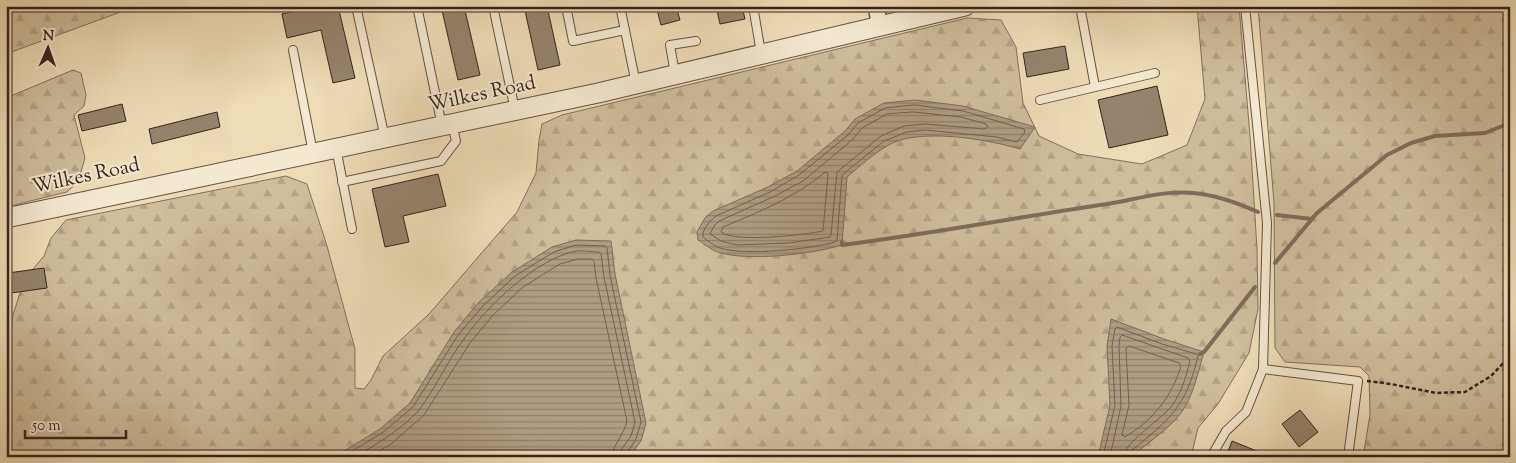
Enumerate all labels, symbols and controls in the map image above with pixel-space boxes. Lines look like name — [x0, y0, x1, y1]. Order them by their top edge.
north arrow — [22, 22, 72, 72]
text: N — [42, 27, 54, 47]
street label: Wilkes Road — [425, 69, 539, 121]
street label: Wilkes Road — [29, 151, 143, 203]
scale bar — [25, 408, 126, 440]
text: 50 m — [31, 416, 61, 437]

